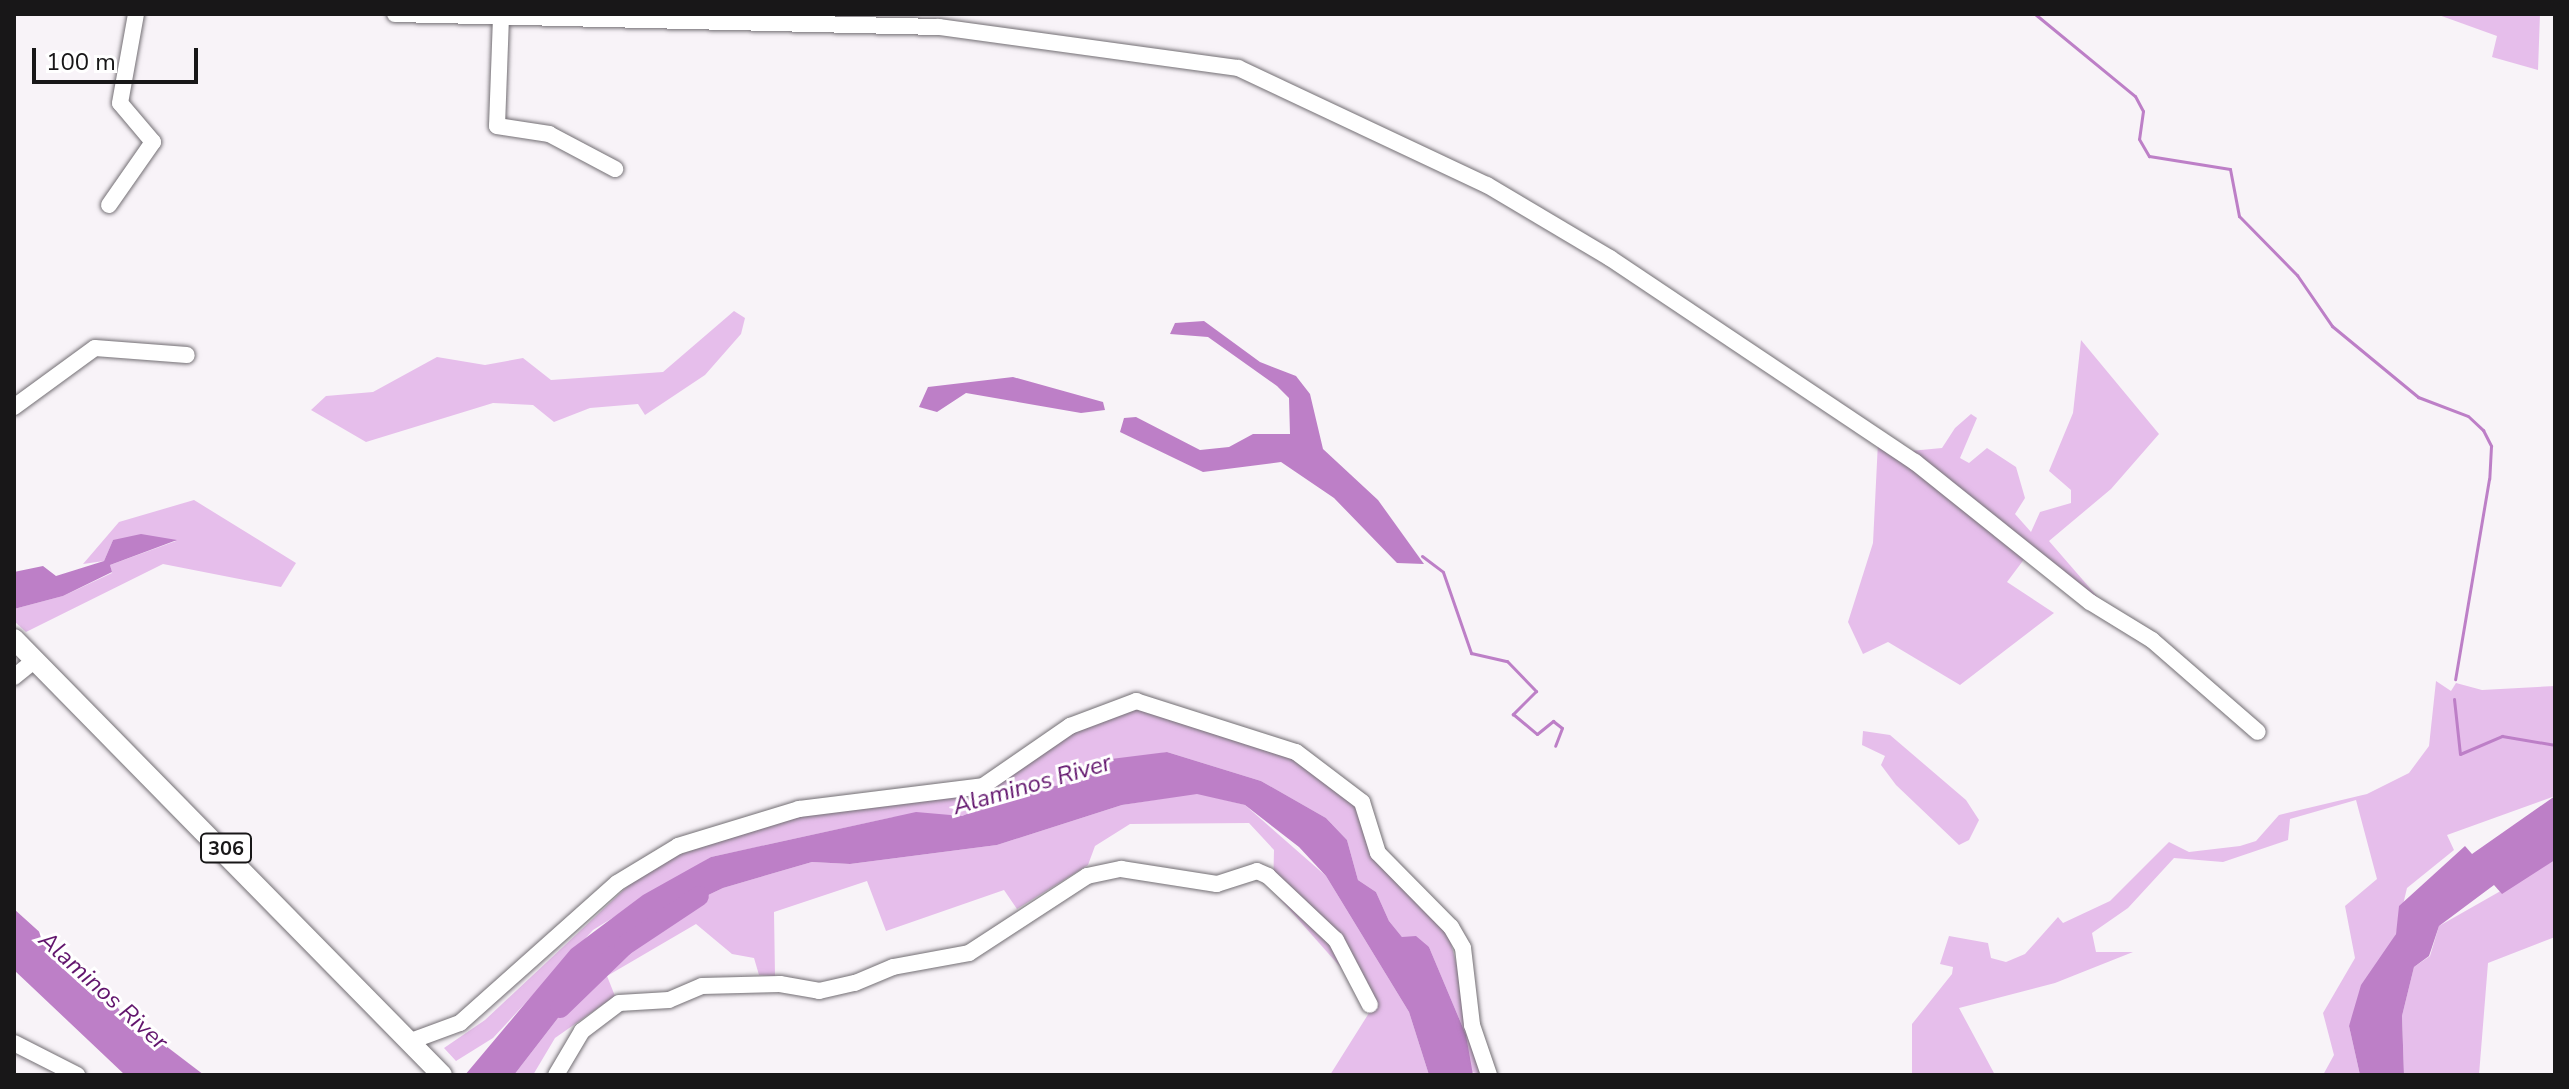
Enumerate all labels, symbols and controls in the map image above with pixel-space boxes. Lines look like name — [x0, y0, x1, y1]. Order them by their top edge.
scale bar — [36, 32, 202, 82]
text: 100 m — [46, 46, 116, 78]
water label: Alaminos River — [950, 749, 1114, 821]
road number: 306 — [200, 832, 252, 864]
water label: Alaminos River — [33, 926, 173, 1056]

